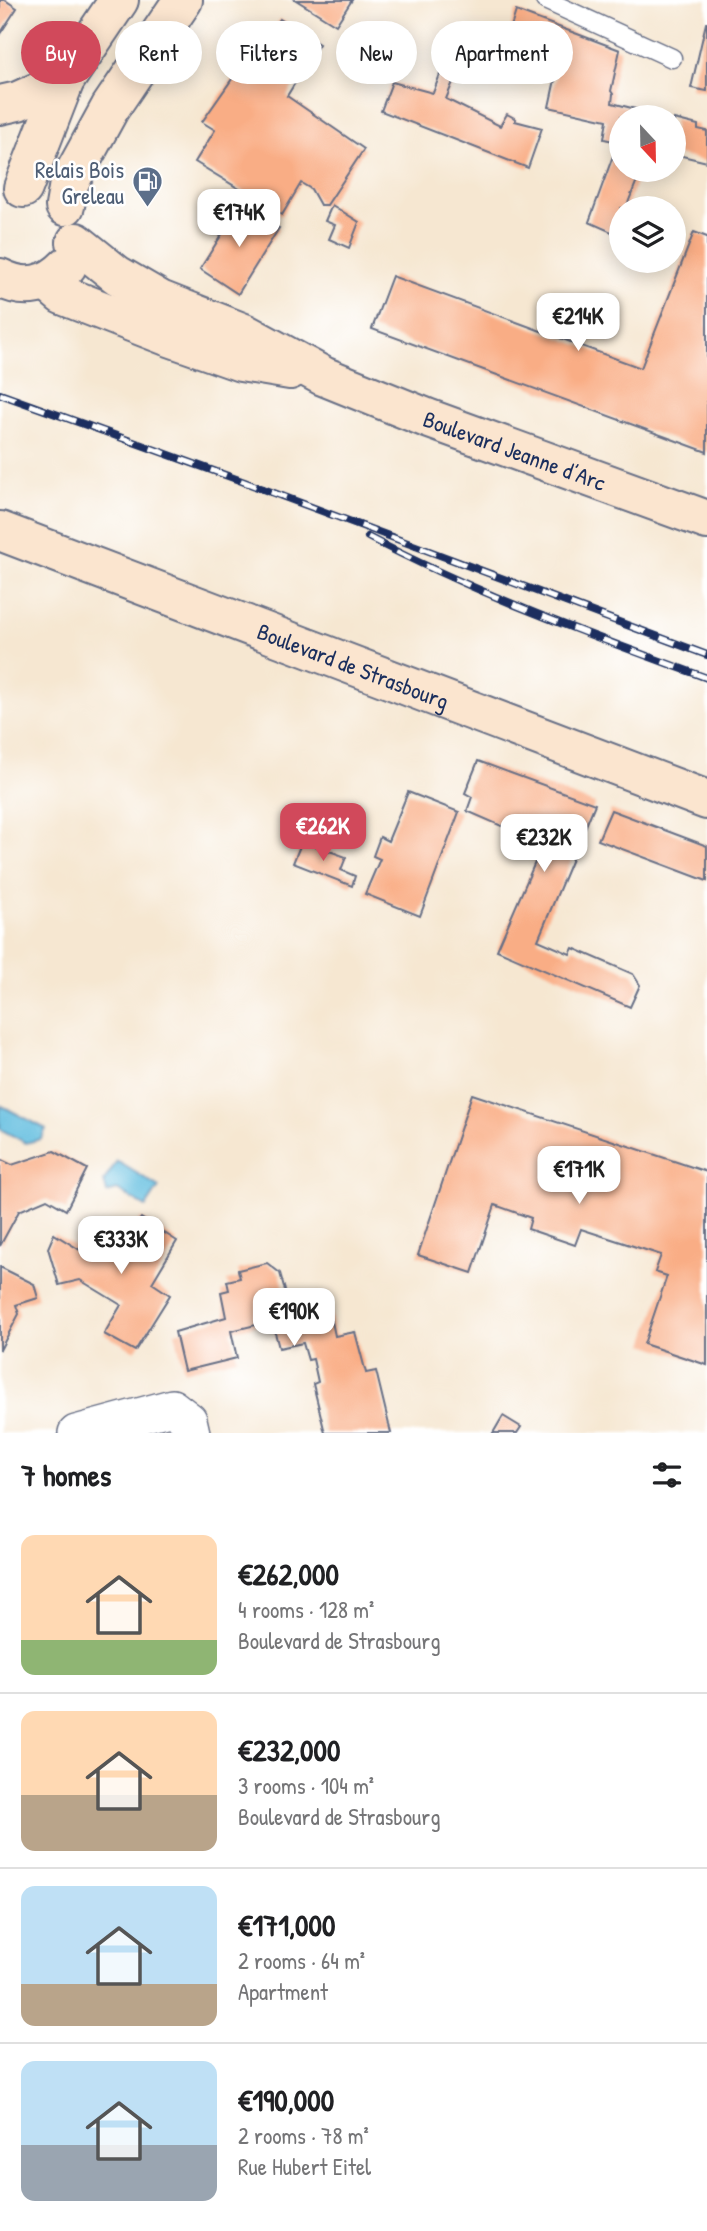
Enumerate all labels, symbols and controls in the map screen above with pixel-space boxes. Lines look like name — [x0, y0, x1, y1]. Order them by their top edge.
chip: Buy — [21, 21, 101, 84]
chip: Rent — [115, 21, 202, 84]
chip: Filters — [216, 21, 322, 84]
chip: New — [336, 21, 417, 84]
chip: Apartment — [431, 21, 573, 84]
north arrow — [609, 105, 686, 182]
map controls — [609, 105, 686, 273]
place label: Relais Bois Greleau — [35, 154, 124, 211]
fuel station icon: Relais Bois Greleau — [130, 165, 164, 209]
pin: €174K — [190, 190, 288, 249]
text: €174K — [213, 196, 265, 227]
button: layers — [609, 196, 686, 273]
pin: €214K — [529, 294, 627, 353]
text: €214K — [553, 300, 603, 331]
street label: Boulevard Jeanne d’Arc — [419, 403, 610, 497]
street label: Boulevard de Strasbourg — [253, 615, 453, 716]
pin: €262K — [274, 804, 372, 863]
text: €262K — [296, 810, 350, 841]
pin: €232K — [495, 814, 593, 874]
text: €232K — [517, 821, 571, 852]
pin: €171K — [530, 1146, 628, 1206]
text: €171K — [553, 1153, 605, 1184]
pin: €333K — [72, 1216, 170, 1276]
text: €333K — [94, 1223, 148, 1254]
pin: €190K — [245, 1288, 343, 1348]
text: €190K — [269, 1295, 319, 1326]
text: 7 homes — [21, 1455, 111, 1495]
icon: filters — [648, 1456, 686, 1494]
text: €262,000 — [238, 1554, 339, 1594]
icon: home — [77, 1563, 161, 1647]
text: 4 rooms · 128 m² — [238, 1594, 374, 1625]
text: Boulevard de Strasbourg — [238, 1625, 440, 1656]
text: €232,000 — [238, 1730, 340, 1770]
icon: home — [77, 1739, 161, 1823]
text: 3 rooms · 104 m² — [238, 1770, 374, 1801]
text: Boulevard de Strasbourg — [238, 1801, 440, 1832]
text: €171,000 — [238, 1905, 335, 1945]
icon: home — [77, 1914, 161, 1998]
text: 2 rooms · 64 m² — [238, 1945, 365, 1976]
text: Apartment — [238, 1976, 328, 2007]
text: €190,000 — [238, 2080, 334, 2120]
icon: home — [77, 2089, 161, 2173]
text: 2 rooms · 78 m² — [238, 2120, 369, 2151]
text: Rue Hubert Eitel — [238, 2151, 371, 2182]

